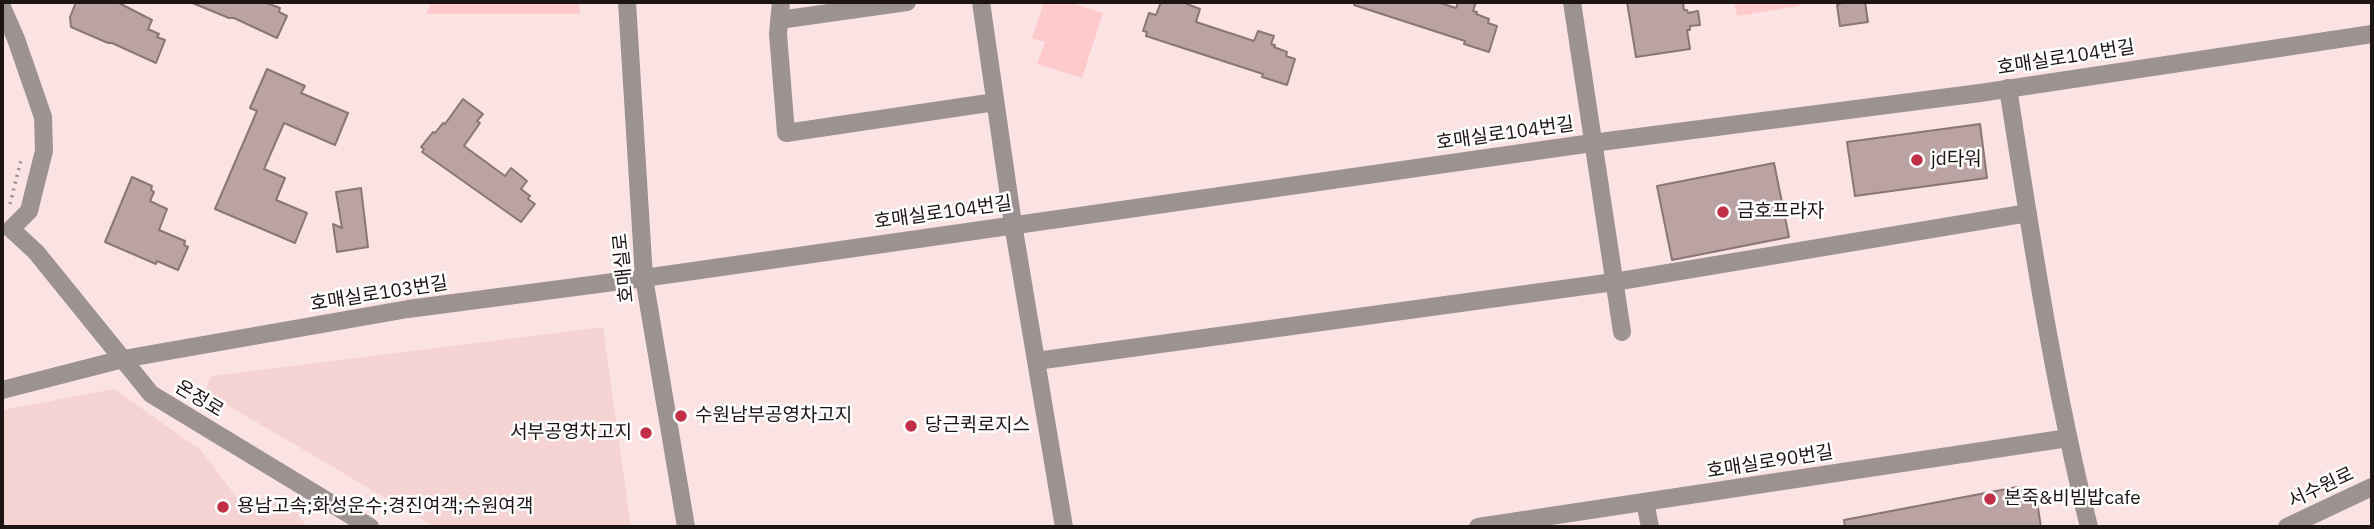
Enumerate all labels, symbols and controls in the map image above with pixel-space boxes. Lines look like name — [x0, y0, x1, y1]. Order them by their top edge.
street label: 호매실로104번길 — [1996, 36, 2136, 80]
street label: 호매실로104번길 — [1435, 113, 1575, 155]
place label: jd타워 — [1931, 149, 1982, 171]
marker: jd타워 — [1909, 152, 1925, 168]
street label: 호매실로104번길 — [873, 192, 1013, 234]
place label: 금호프라자 — [1737, 201, 1824, 223]
marker: 금호프라자 — [1715, 204, 1731, 220]
street label: 호매실로 — [609, 232, 639, 304]
street label: 호매실로103번길 — [309, 272, 449, 316]
street label: 온정로 — [171, 376, 227, 422]
place label: 수원남부공영차고지 — [695, 405, 852, 427]
marker: 수원남부공영차고지 — [673, 408, 689, 424]
place label: 당근퀵로지스 — [925, 415, 1030, 437]
marker: 당근퀵로지스 — [903, 418, 919, 434]
place label: 서부공영차고지 — [510, 422, 632, 444]
marker: 서부공영차고지 — [638, 425, 654, 441]
street label: 호매실로90번길 — [1705, 441, 1835, 483]
street label: 서수원로 — [2284, 463, 2358, 513]
place label: 본죽&비빔밥cafe — [2004, 488, 2141, 510]
marker: 본죽&비빔밥cafe — [1982, 491, 1998, 507]
place label: 용남고속;화성운수;경진여객;수원여객 — [237, 496, 533, 518]
marker: 용남고속;화성운수;경진여객;수원여객 — [215, 499, 231, 515]

